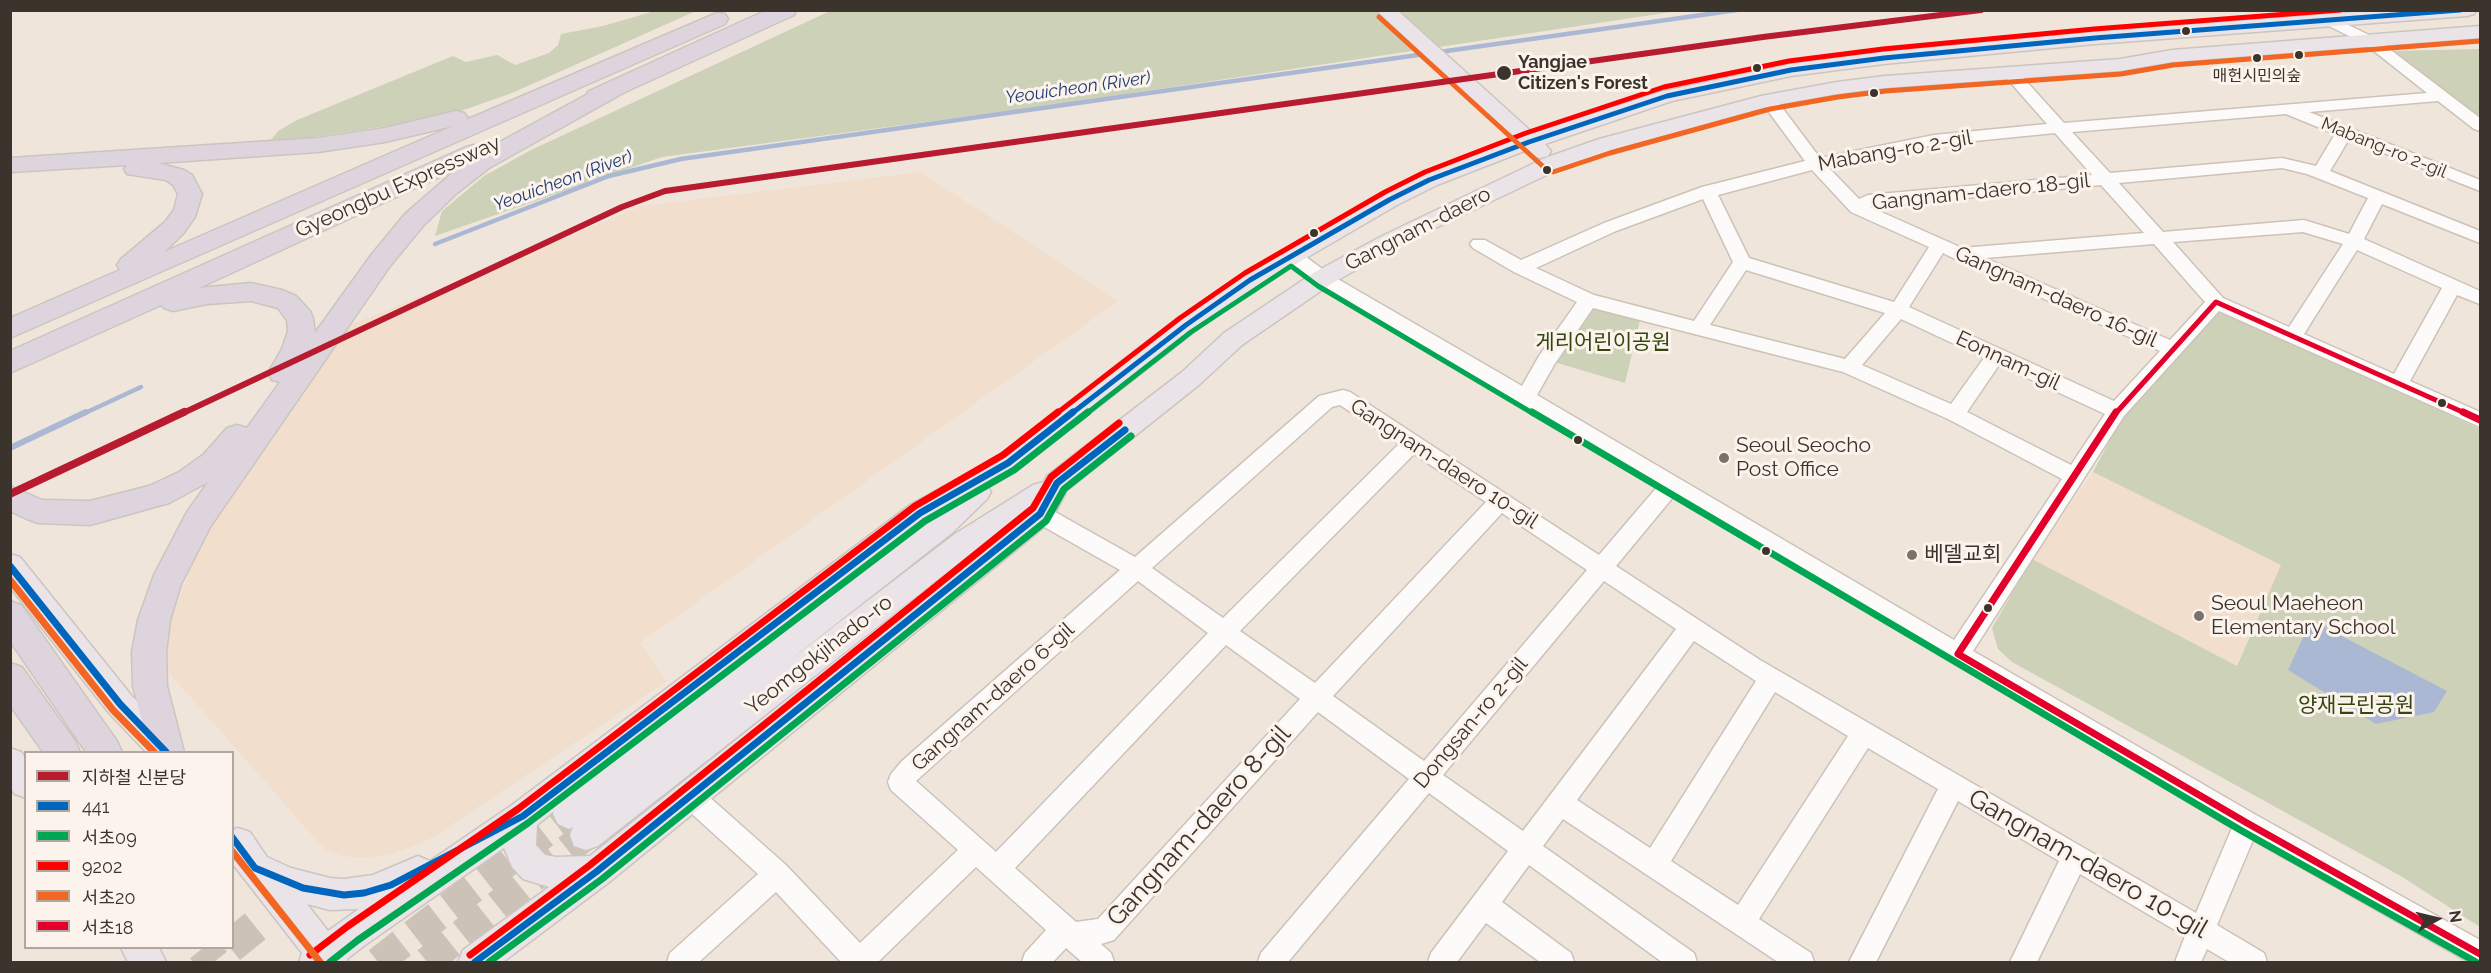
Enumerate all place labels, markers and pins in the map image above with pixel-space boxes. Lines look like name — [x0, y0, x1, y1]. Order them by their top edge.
unlabelled marker — [2180, 25, 2192, 37]
unlabelled marker — [2293, 49, 2305, 61]
place label: Yangjae Citizen's Forest — [1518, 52, 1648, 94]
marker: 매헌시민의숲 — [2251, 52, 2263, 64]
unlabelled marker — [1751, 62, 1763, 74]
marker: Yangjae Citizen's Forest — [1495, 64, 1513, 82]
place label: 매헌시민의숲 — [2213, 66, 2301, 86]
unlabelled marker — [1868, 87, 1880, 99]
unlabelled marker — [1541, 164, 1553, 176]
unlabelled marker — [1308, 227, 1320, 239]
unlabelled marker — [2436, 397, 2448, 409]
place label: Seoul Seocho Post Office — [1736, 433, 1871, 483]
unlabelled marker — [1572, 434, 1584, 446]
marker: Seoul Seocho Post Office — [1717, 451, 1731, 465]
place label: 베델교회 — [1924, 542, 2001, 568]
unlabelled marker — [1760, 545, 1772, 557]
marker: 베델교회 — [1905, 548, 1919, 562]
place label: Seoul Maeheon Elementary School — [2211, 591, 2395, 641]
unlabelled marker — [1982, 602, 1994, 614]
marker: Seoul Maeheon Elementary School — [2192, 609, 2206, 623]

